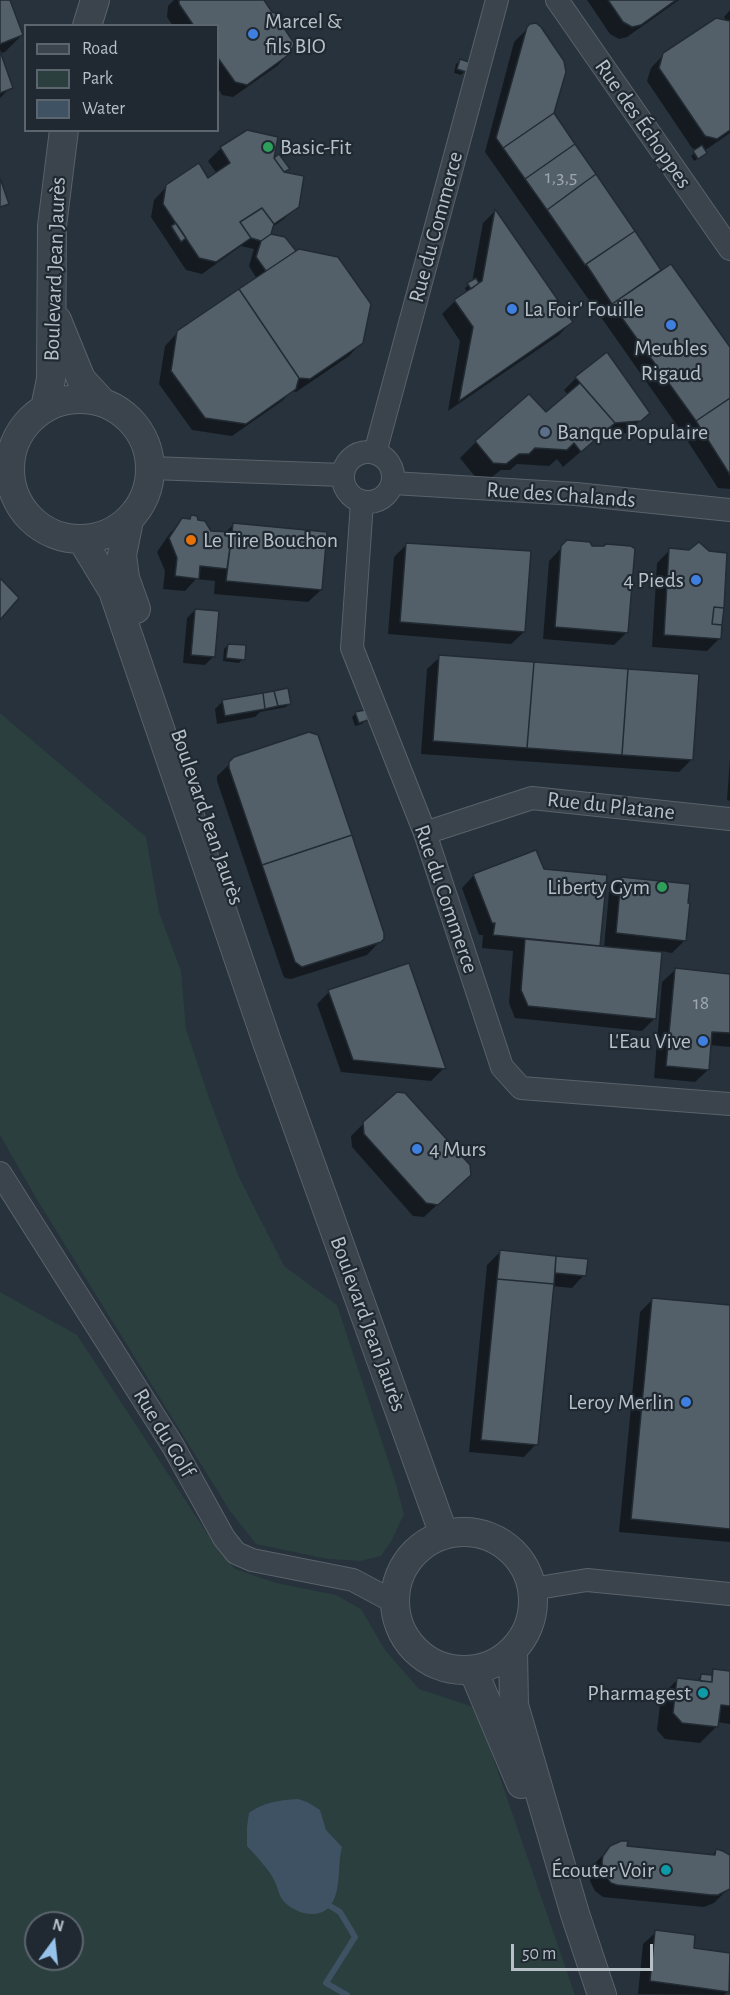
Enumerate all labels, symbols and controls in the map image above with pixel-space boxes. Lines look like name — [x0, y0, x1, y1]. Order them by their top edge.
place label: Marcel & fils BIO — [265, 8, 342, 60]
legend — [24, 24, 219, 132]
marker: Marcel & fils BIO — [246, 27, 260, 41]
text: Road — [82, 40, 118, 58]
street label: Rue des Échoppes — [589, 54, 697, 194]
text: Park — [82, 70, 113, 88]
text: Water — [82, 100, 125, 118]
place label: Basic-Fit — [280, 134, 351, 160]
marker: Basic-Fit — [261, 140, 275, 154]
street label: Rue du Commerce — [403, 149, 469, 305]
house number: 1,3,5 — [545, 165, 577, 189]
street label: Boulevard Jean Jaurès — [39, 176, 71, 362]
place label: La Foir' Fouille — [524, 296, 644, 322]
marker: La Foir' Fouille — [505, 302, 519, 316]
marker: Meubles Rigaud — [664, 318, 678, 332]
place label: Meubles Rigaud — [634, 335, 708, 386]
place label: Banque Populaire — [557, 419, 708, 445]
marker: Banque Populaire — [538, 425, 552, 439]
street label: Rue des Chalands — [486, 477, 636, 513]
place label: Le Tire Bouchon — [203, 527, 338, 553]
marker: Le Tire Bouchon — [184, 533, 198, 547]
place label: 4 Pieds — [623, 567, 684, 593]
marker: 4 Pieds — [689, 573, 703, 587]
street label: Boulevard Jean Jaurès — [164, 725, 250, 909]
street label: Rue du Platane — [546, 786, 676, 826]
street label: Rue du Commerce — [408, 821, 484, 977]
place label: Liberty Gym — [547, 874, 650, 900]
marker: Liberty Gym — [655, 880, 669, 894]
house number: 18 — [693, 991, 709, 1015]
place label: L'Eau Vive — [608, 1028, 691, 1054]
marker: L'Eau Vive — [696, 1034, 710, 1048]
place label: 4 Murs — [429, 1136, 486, 1162]
marker: 4 Murs — [410, 1142, 424, 1156]
street label: Boulevard Jean Jaurès — [324, 1233, 412, 1415]
street label: Rue du Golf — [127, 1384, 201, 1482]
place label: Leroy Merlin — [568, 1389, 674, 1415]
marker: Leroy Merlin — [679, 1395, 693, 1409]
place label: Pharmagest — [587, 1680, 691, 1706]
marker: Pharmagest — [696, 1686, 710, 1700]
place label: Écouter Voir — [551, 1857, 654, 1883]
marker: Écouter Voir — [659, 1863, 673, 1877]
north arrow — [24, 1911, 84, 1971]
text: N — [51, 1916, 66, 1935]
scale bar — [514, 1932, 656, 1970]
text: 50 m — [522, 1945, 556, 1963]

